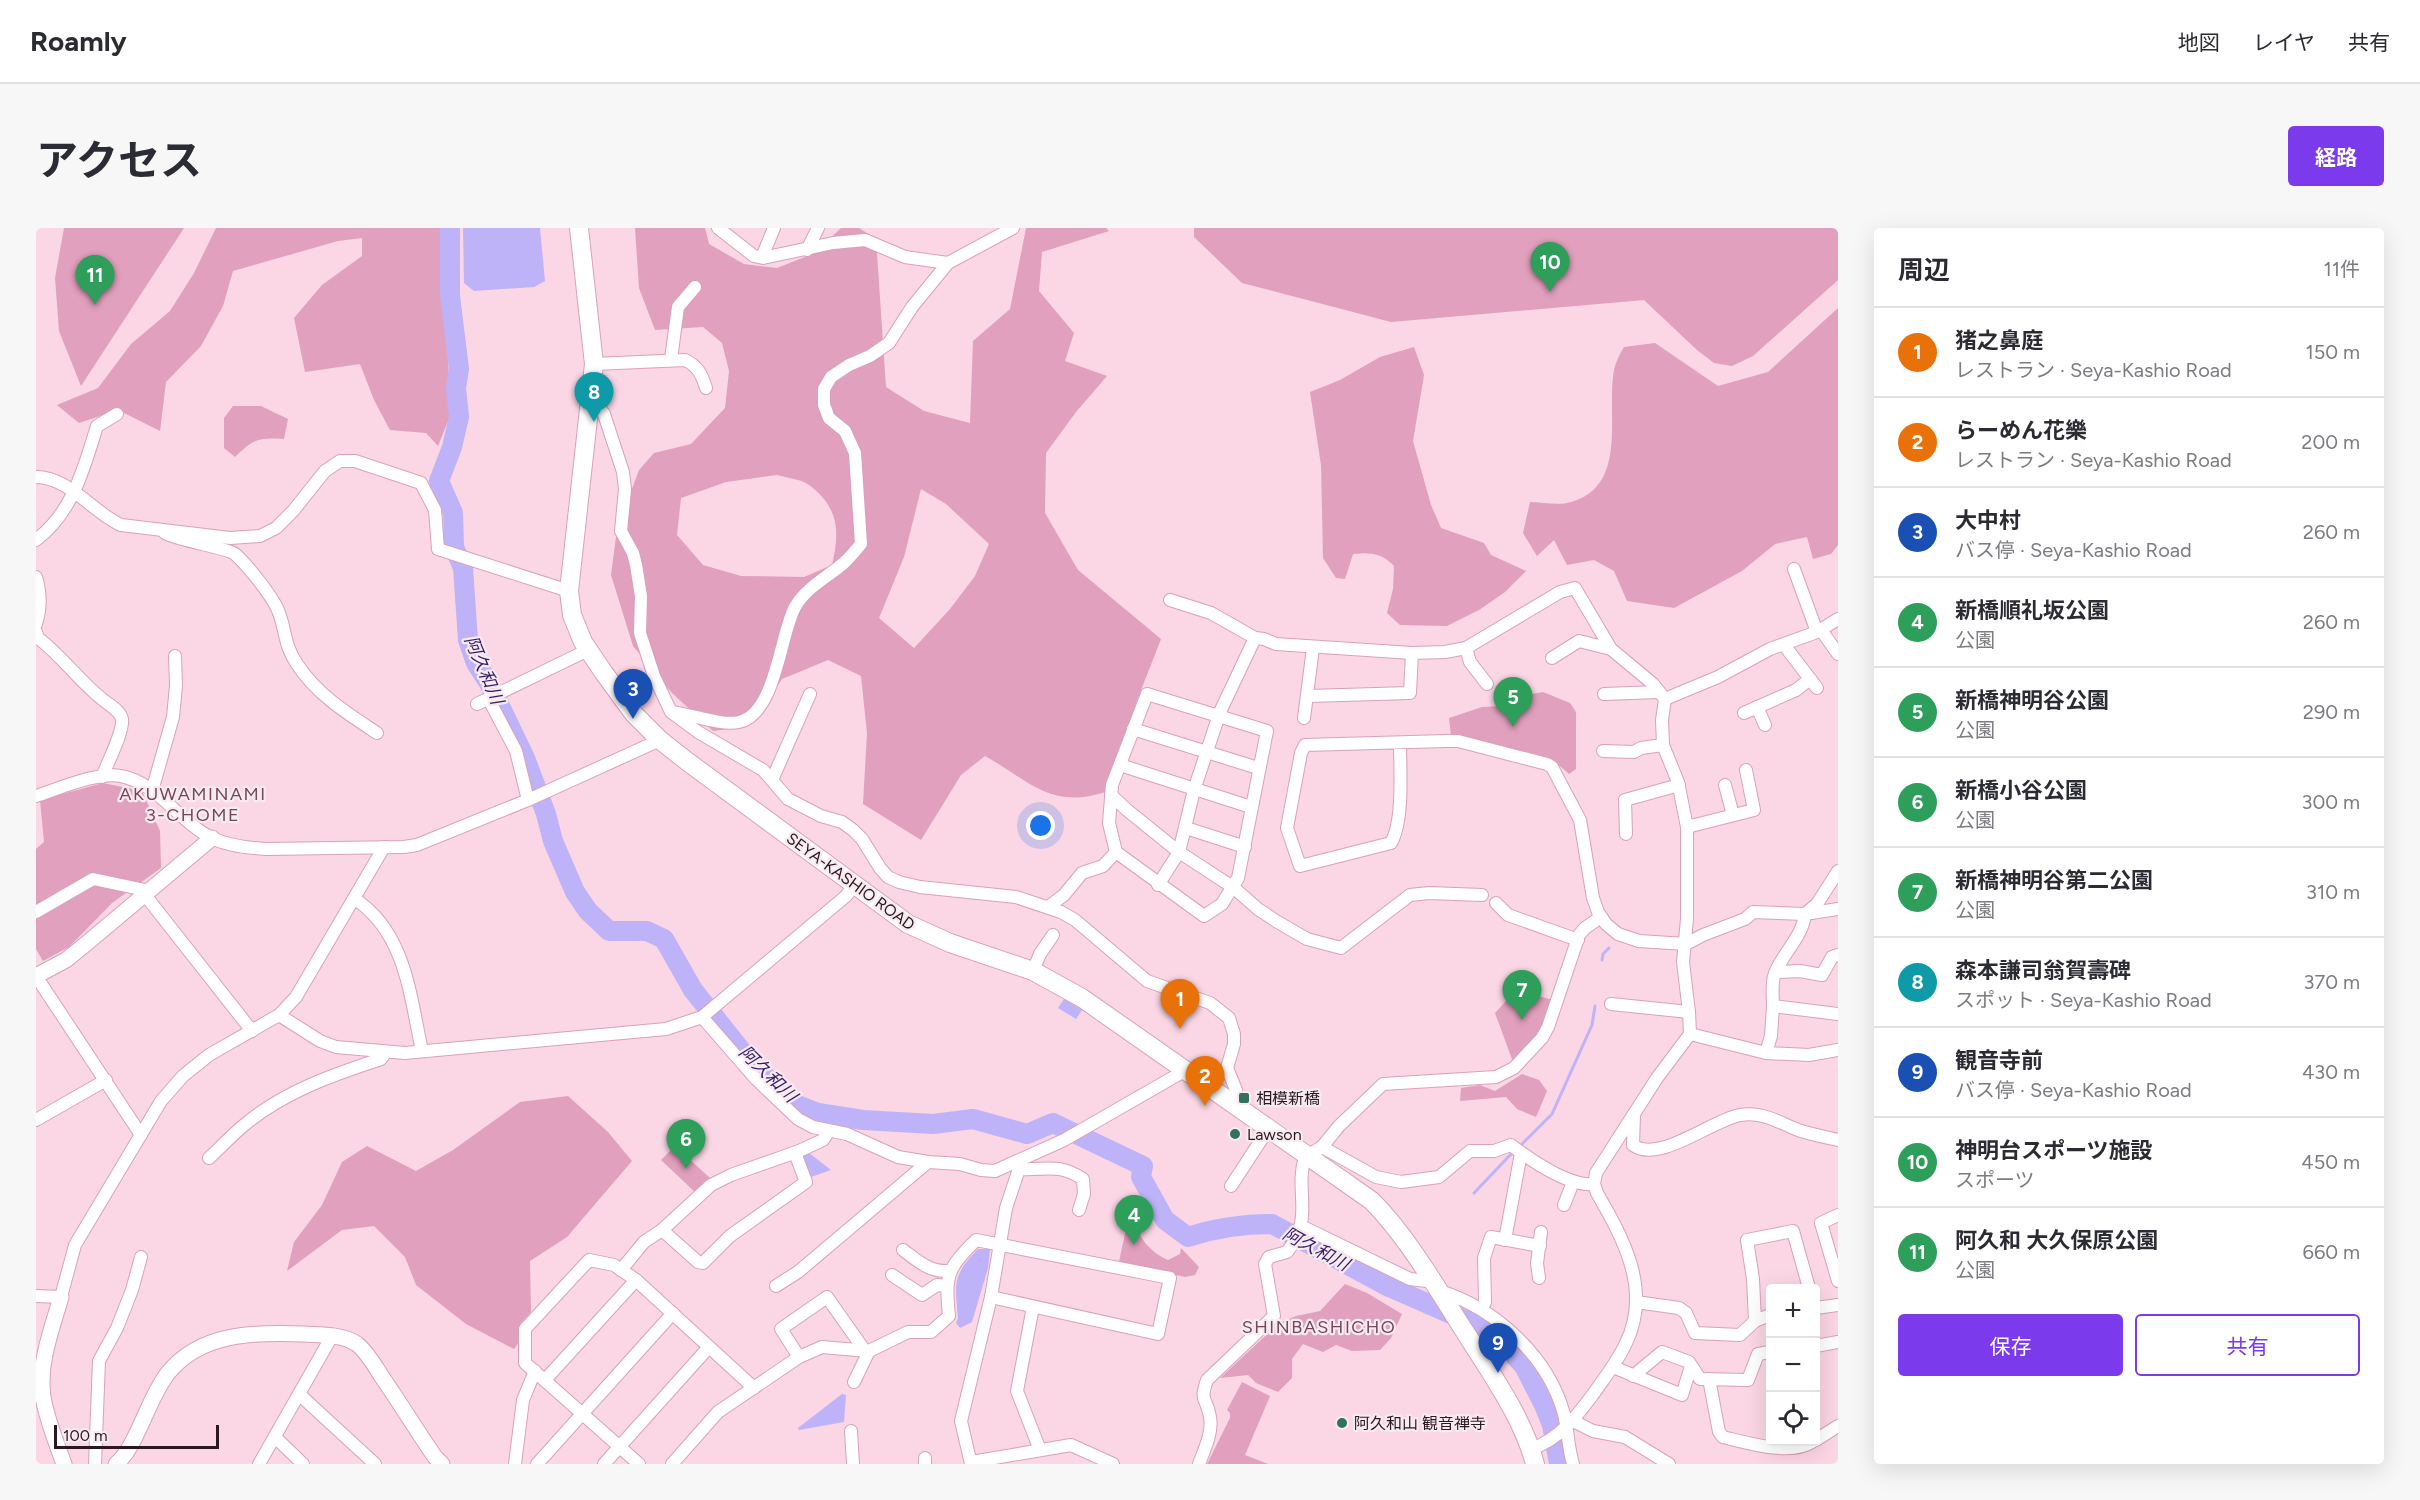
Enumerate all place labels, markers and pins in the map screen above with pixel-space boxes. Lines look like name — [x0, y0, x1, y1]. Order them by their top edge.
pin: 10 — [1530, 242, 1570, 292]
pin: 11 — [76, 256, 114, 305]
pin: 8 — [574, 372, 614, 422]
pin: 3 — [614, 670, 652, 719]
pin: 5 — [1494, 678, 1532, 727]
pin: 7 — [1502, 970, 1542, 1020]
pin: 1 — [1160, 980, 1200, 1029]
pin: 2 — [1186, 1056, 1224, 1106]
place label: 相模新橋 — [1256, 1089, 1320, 1108]
marker: 相模新橋 — [1237, 1091, 1251, 1105]
pin: 6 — [666, 1120, 706, 1169]
place label: Lawson — [1247, 1125, 1302, 1144]
marker: Lawson — [1228, 1127, 1242, 1141]
pin: 4 — [1114, 1196, 1154, 1245]
pin: 9 — [1478, 1324, 1518, 1373]
place label: 阿久和山 観音禅寺 — [1354, 1414, 1486, 1433]
marker: 阿久和山 観音禅寺 — [1335, 1416, 1349, 1430]

